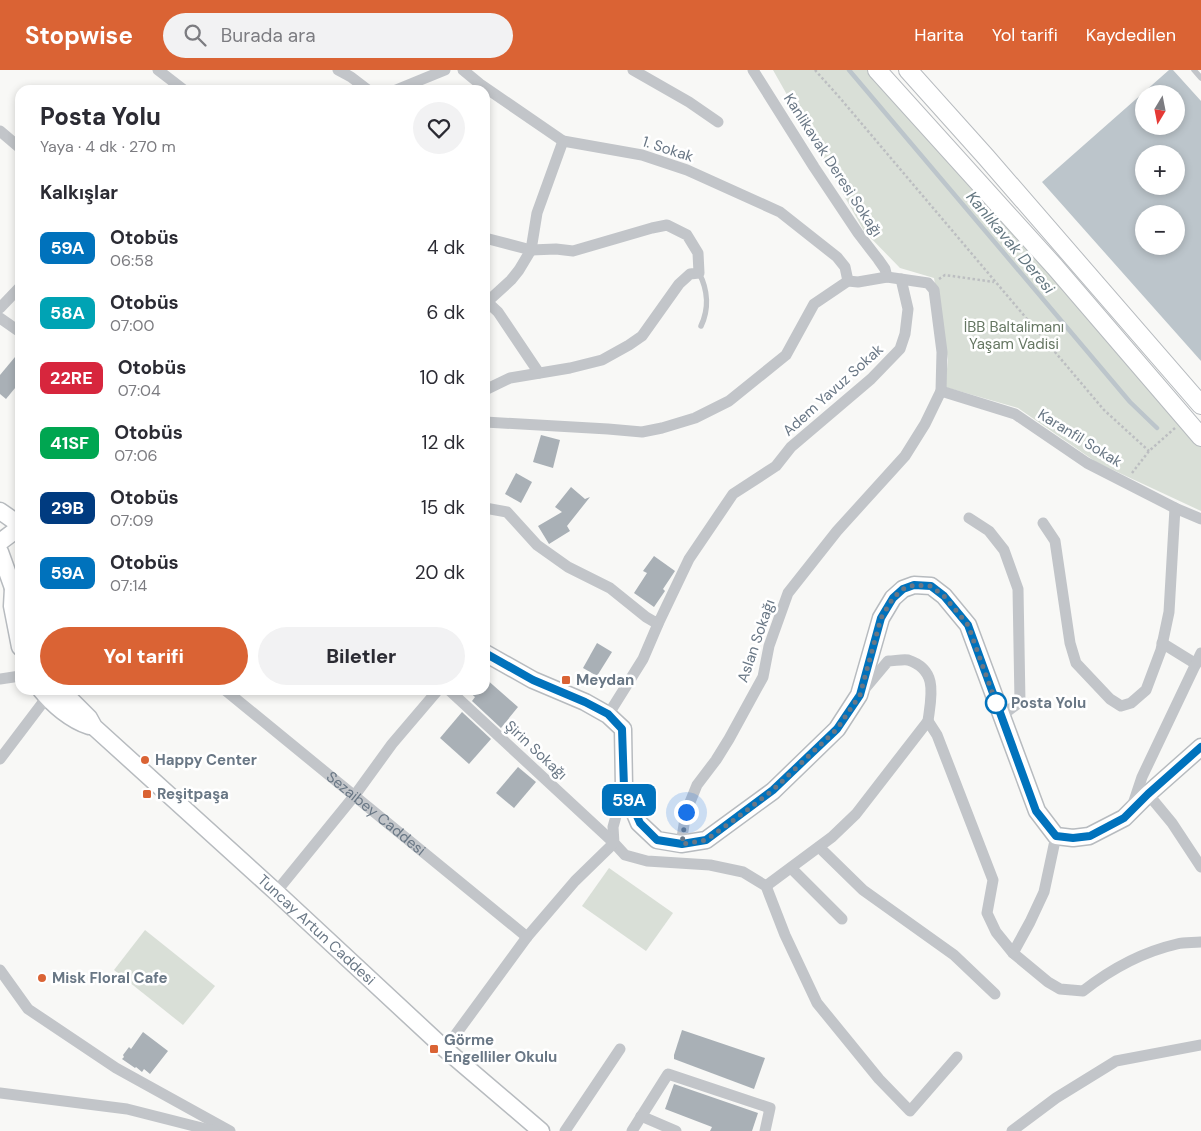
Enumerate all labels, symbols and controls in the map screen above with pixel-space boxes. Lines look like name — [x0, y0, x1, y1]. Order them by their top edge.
search box — [163, 13, 513, 58]
text: Stopwise — [25, 20, 133, 51]
icon: search — [181, 21, 209, 49]
text: Burada ara — [221, 23, 316, 48]
text: Harita — [914, 23, 964, 47]
text: Yol tarifi — [992, 23, 1058, 47]
text: Kaydedilen — [1086, 23, 1176, 47]
north arrow — [1135, 85, 1185, 135]
map controls — [1135, 85, 1185, 255]
street label: Kanlikavak Deresi Sokağı — [779, 90, 887, 240]
text: Posta Yolu — [40, 101, 161, 132]
button: heart — [413, 102, 465, 154]
street label: 1. Sokak — [640, 131, 696, 167]
text: Yaya · 4 dk · 270 m — [40, 136, 176, 157]
button: + — [1135, 145, 1185, 195]
text: Kalkışlar — [40, 180, 118, 205]
water label: Kanlıkavak Deresi — [962, 187, 1060, 298]
button: − — [1135, 205, 1185, 255]
text: Otobüs — [110, 225, 179, 250]
text: 4 dk — [427, 235, 465, 260]
text: 59A — [50, 236, 85, 260]
text: 06:58 — [110, 250, 154, 271]
text: Otobüs — [110, 290, 179, 315]
text: 6 dk — [427, 300, 465, 325]
text: 58A — [50, 301, 85, 325]
text: 07:00 — [110, 315, 154, 336]
park label: İBB Baltalimanı Yaşam Vadisi — [964, 317, 1064, 354]
street label: Adem Yavuz Sokak — [779, 339, 888, 440]
text: Otobüs — [118, 355, 186, 380]
text: 10 dk — [420, 365, 465, 390]
text: 22RE — [50, 366, 93, 390]
text: 07:04 — [118, 380, 161, 401]
street label: Karanfil Sokak — [1034, 404, 1126, 472]
text: Otobüs — [114, 420, 183, 445]
text: 12 dk — [422, 430, 465, 455]
text: 41SF — [50, 431, 89, 455]
text: 07:06 — [114, 445, 158, 466]
text: Otobüs — [110, 485, 179, 510]
text: 15 dk — [421, 495, 465, 520]
text: 29B — [51, 496, 84, 520]
text: 07:09 — [110, 510, 154, 531]
text: Otobüs — [110, 550, 179, 575]
text: 20 dk — [415, 560, 465, 585]
text: 59A — [50, 561, 85, 585]
text: 07:14 — [110, 575, 147, 596]
street label: Aslan Sokağı — [732, 597, 780, 685]
button: Yol tarifi — [40, 627, 248, 685]
button: Biletler — [258, 627, 465, 685]
place label: Meydan — [576, 670, 634, 690]
marker: Meydan — [560, 674, 572, 686]
marker: Posta Yolu — [985, 692, 1007, 714]
place label: Posta Yolu — [1011, 693, 1086, 713]
street label: Şirin Sokağı — [500, 716, 572, 784]
place label: Happy Center — [155, 750, 257, 770]
marker: Happy Center — [139, 754, 151, 766]
street label: Sezaibey Caddesi — [322, 767, 430, 860]
place label: Reşitpaşa — [157, 784, 229, 804]
line badge: 59A — [600, 784, 658, 816]
marker: Reşitpaşa — [141, 788, 153, 800]
text: 59A — [612, 788, 646, 812]
your location — [674, 800, 699, 825]
street label: Tuncay Artun Caddesi — [253, 870, 380, 989]
place label: Misk Floral Cafe — [52, 968, 168, 988]
marker: Misk Floral Cafe — [36, 972, 48, 984]
place label: Görme Engelliler Okulu — [444, 1030, 557, 1067]
marker: Görme Engelliler Okulu — [428, 1043, 440, 1055]

